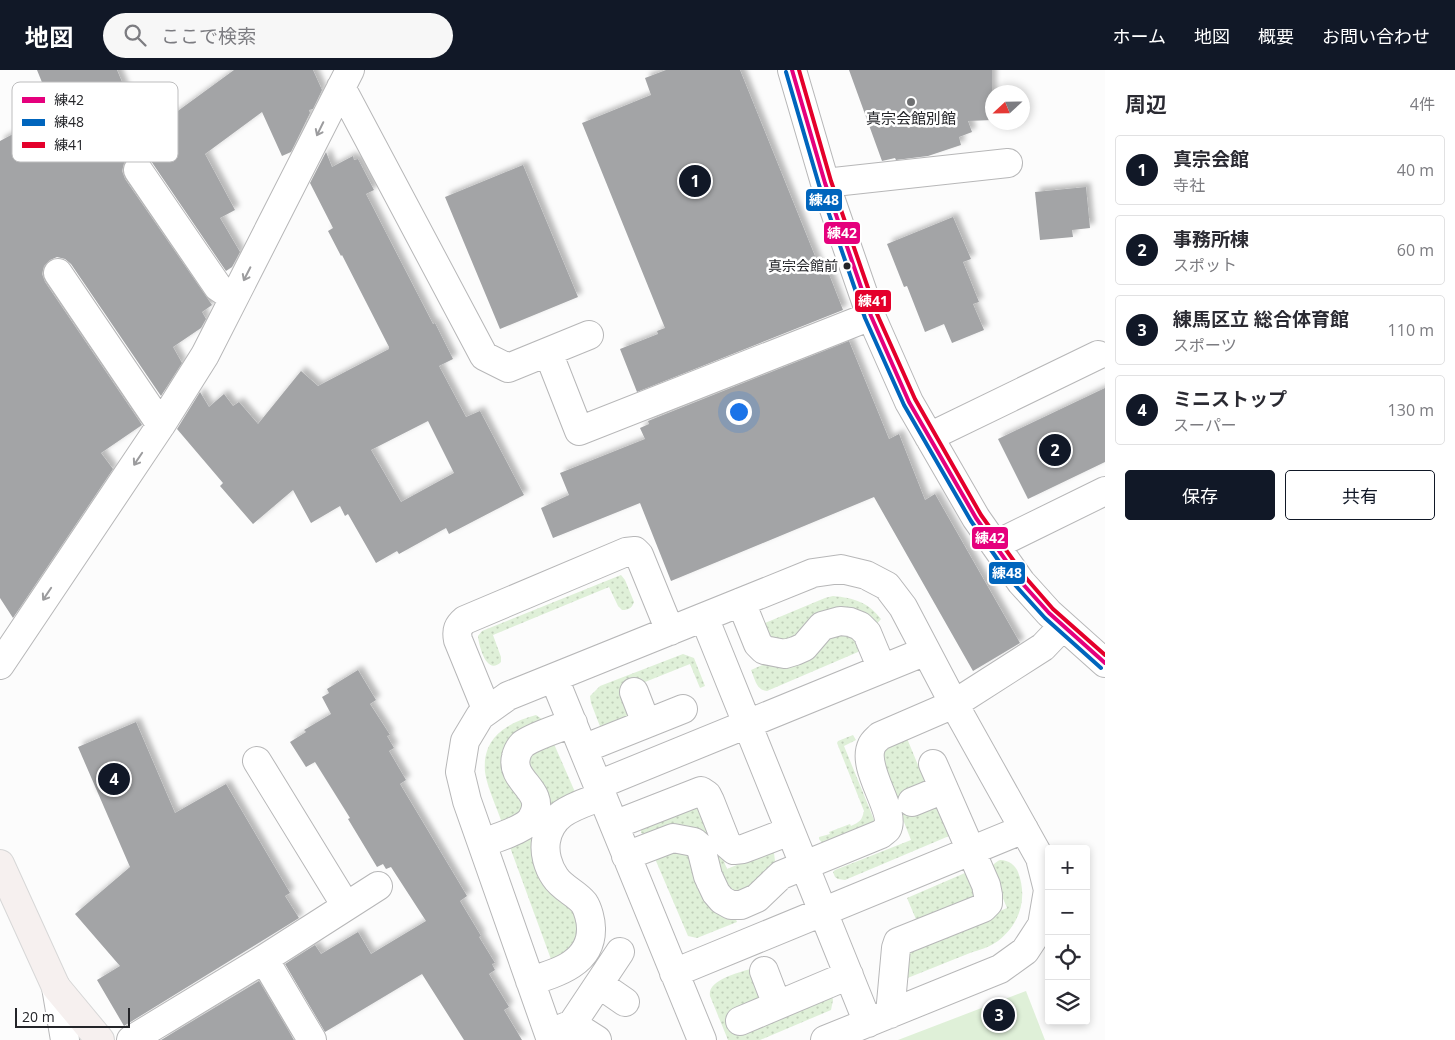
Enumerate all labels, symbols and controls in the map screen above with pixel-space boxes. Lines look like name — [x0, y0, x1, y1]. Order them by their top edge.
search box — [103, 13, 453, 58]
text: 地図 — [25, 20, 73, 53]
icon: search — [121, 21, 149, 49]
text: ここで検索 — [161, 23, 256, 49]
text: ホーム — [1113, 24, 1166, 48]
text: 地図 — [1194, 24, 1230, 48]
text: 概要 — [1258, 24, 1294, 48]
text: お問い合わせ — [1322, 24, 1430, 48]
legend — [12, 82, 178, 162]
north arrow — [985, 85, 1030, 130]
text: 練42 — [54, 90, 84, 109]
text: 周辺 — [1125, 90, 1167, 118]
text: 4件 — [1410, 93, 1435, 115]
marker: 真宗会館別館 — [905, 96, 917, 108]
place label: 真宗会館別館 — [866, 108, 956, 128]
text: 練48 — [54, 112, 84, 131]
one-way arrow — [315, 121, 324, 136]
text: 練41 — [54, 135, 84, 154]
text: 真宗会館 — [1173, 146, 1249, 172]
text: 1 — [1137, 159, 1147, 181]
text: 40 m — [1397, 159, 1434, 181]
pin: 1 — [679, 162, 711, 200]
text: 寺社 — [1173, 174, 1205, 196]
line badge: 練48 — [805, 188, 843, 212]
text: 練48 — [809, 190, 839, 209]
line badge: 練42 — [823, 221, 861, 245]
text: 練42 — [827, 223, 857, 242]
text: 事務所棟 — [1173, 226, 1249, 252]
text: 2 — [1137, 239, 1147, 261]
text: 60 m — [1397, 239, 1434, 261]
text: スポット — [1173, 254, 1237, 276]
place label: 真宗会館前 — [768, 256, 838, 275]
marker: 真宗会館前 — [842, 261, 852, 271]
one-way arrow — [241, 266, 251, 281]
line badge: 練41 — [854, 289, 892, 313]
text: 練41 — [858, 291, 888, 310]
text: 練馬区立 総合体育館 — [1173, 306, 1349, 332]
text: 3 — [1137, 319, 1147, 341]
text: 110 m — [1388, 319, 1434, 341]
text: スポーツ — [1173, 334, 1237, 356]
text: ミニストップ — [1173, 386, 1287, 412]
your location — [726, 399, 752, 425]
text: 4 — [1137, 399, 1147, 421]
text: 130 m — [1388, 399, 1434, 421]
text: スーパー — [1173, 414, 1237, 436]
pin: 2 — [1039, 431, 1071, 469]
one-way arrow — [133, 452, 143, 466]
button: 保存 — [1125, 470, 1275, 520]
button: 共有 — [1285, 470, 1435, 520]
line badge: 練42 — [971, 526, 1009, 550]
text: 練42 — [975, 528, 1005, 547]
line badge: 練48 — [988, 561, 1026, 585]
text: 練48 — [992, 563, 1022, 582]
one-way arrow — [42, 587, 53, 601]
pin: 4 — [98, 760, 130, 798]
map controls — [1045, 845, 1090, 1025]
button: + — [1045, 845, 1090, 890]
button: − — [1045, 890, 1090, 935]
button: locate — [1045, 935, 1090, 980]
button: layers — [1045, 980, 1090, 1025]
pin: 3 — [983, 996, 1015, 1034]
scale bar — [15, 1005, 130, 1028]
text: 20 m — [22, 1007, 55, 1026]

